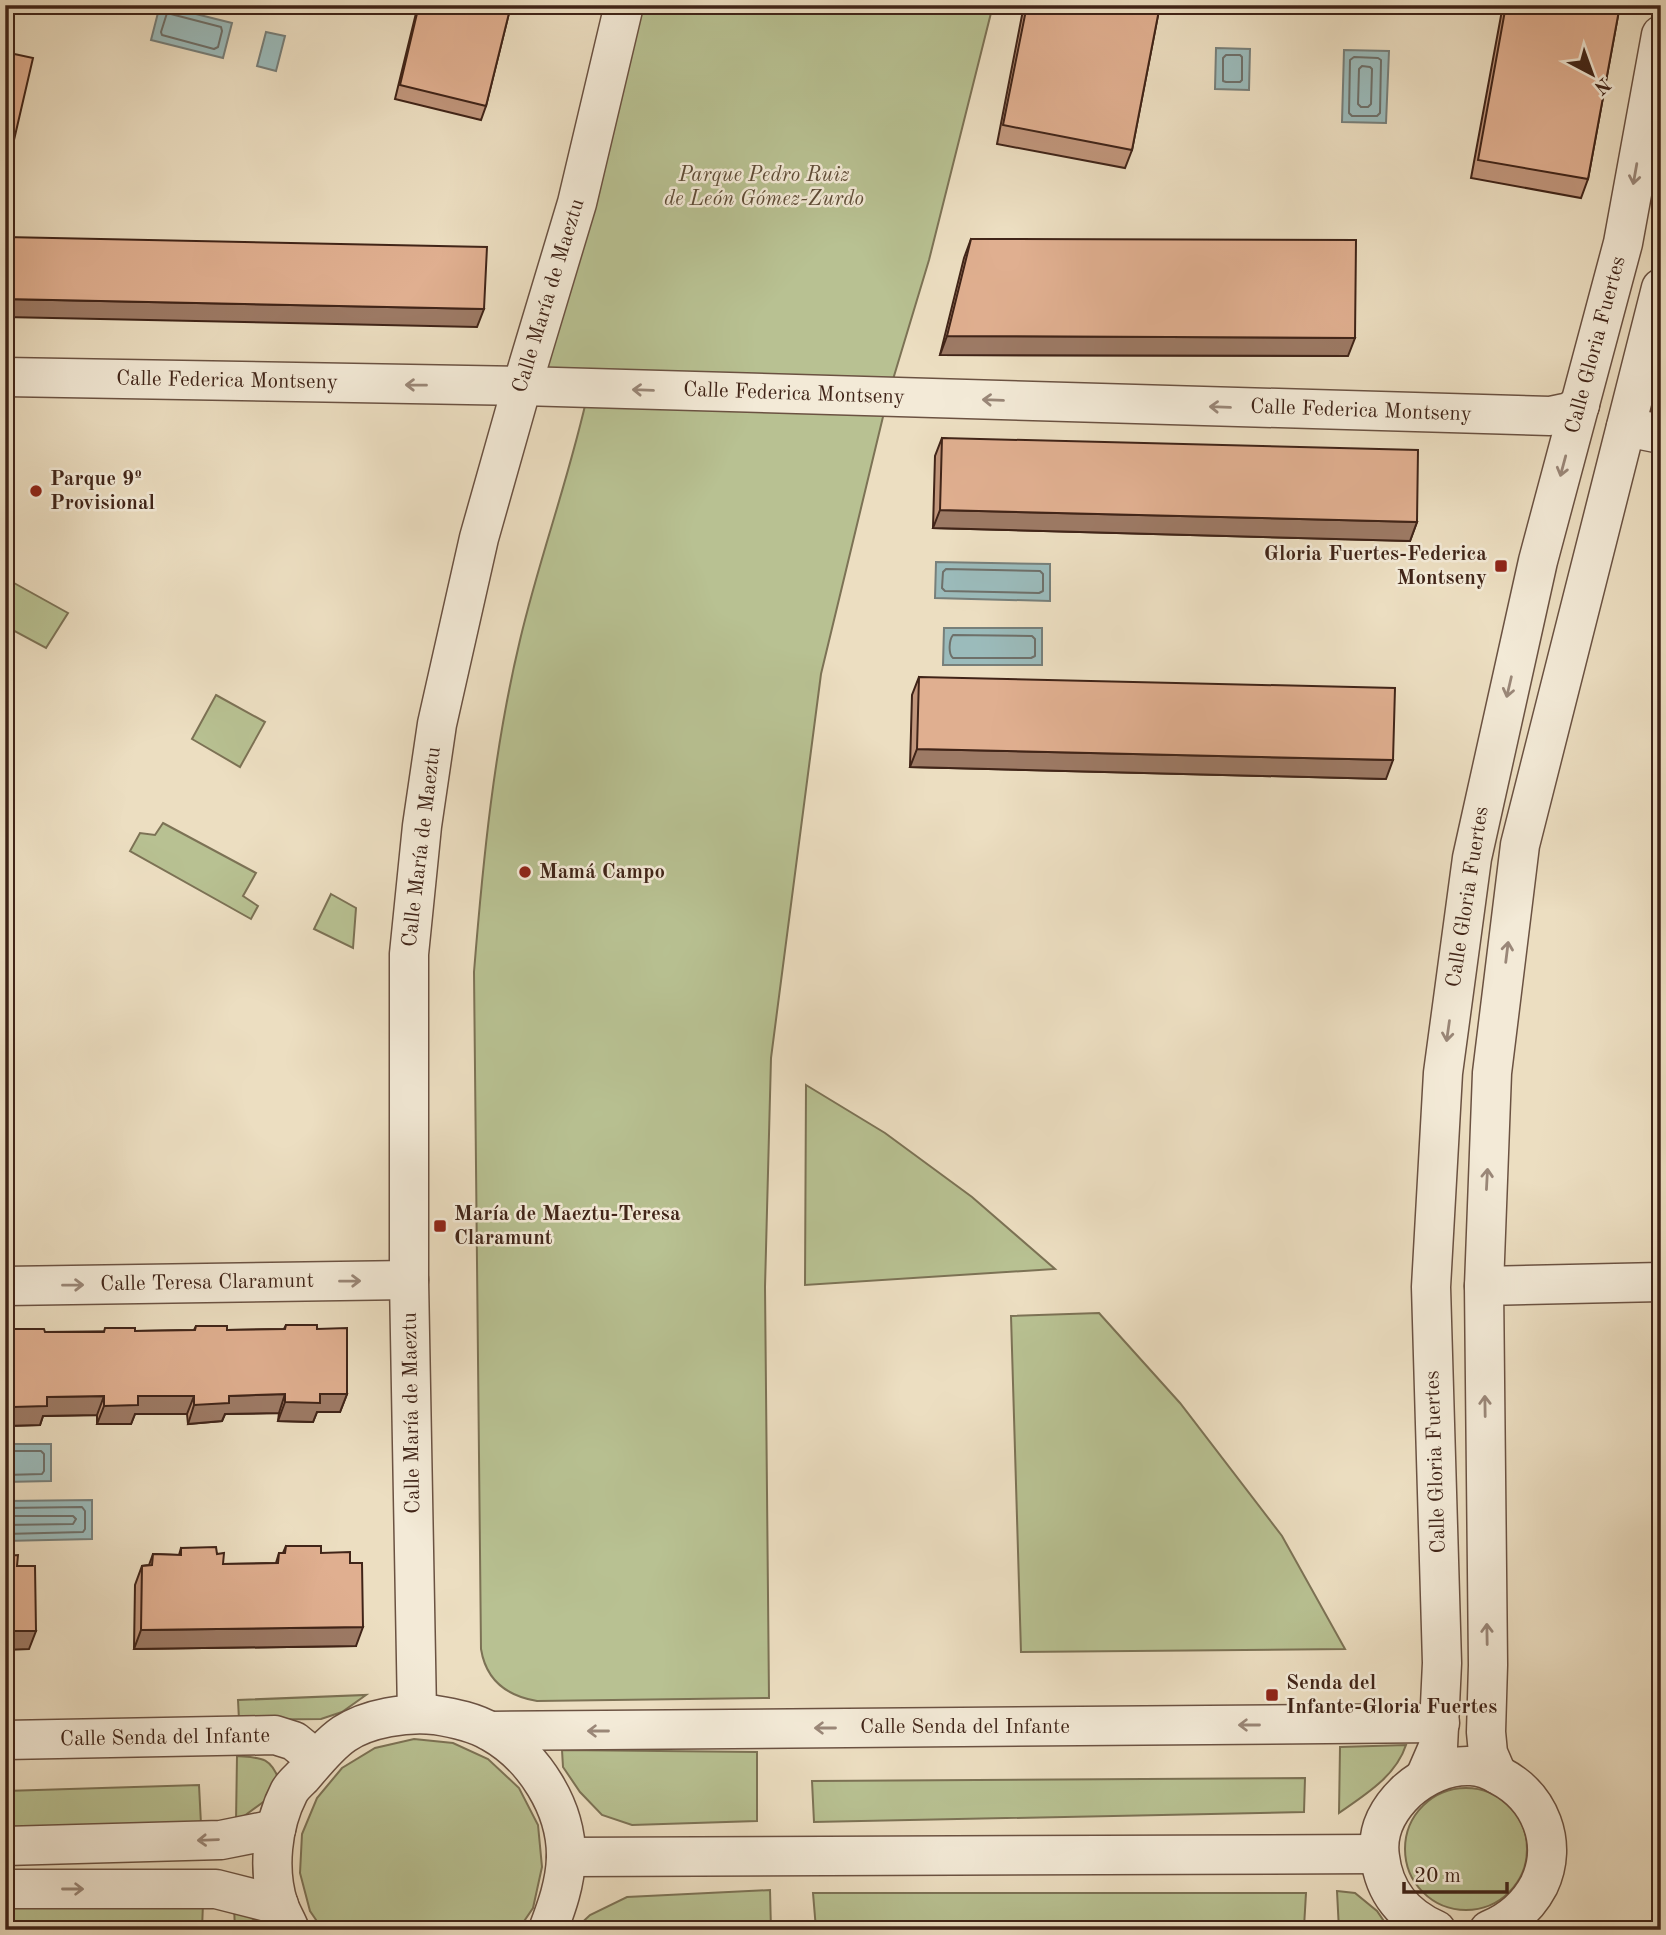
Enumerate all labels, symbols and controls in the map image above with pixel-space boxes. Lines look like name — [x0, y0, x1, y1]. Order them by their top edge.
north arrow — [1558, 38, 1628, 108]
text: N — [1589, 73, 1613, 97]
one-way arrow — [1628, 162, 1642, 185]
park label: Parque Pedro Ruiz de León Gómez-Zurdo — [664, 165, 864, 210]
street label: Calle María de Maeztu — [509, 196, 589, 396]
street label: Calle Gloria Fuertes — [1562, 254, 1630, 436]
street label: Calle Federica Montseny — [116, 369, 338, 393]
one-way arrow — [404, 378, 427, 392]
street label: Calle Federica Montseny — [683, 380, 905, 408]
one-way arrow — [632, 383, 655, 396]
one-way arrow — [982, 394, 1005, 407]
street label: Calle Federica Montseny — [1250, 397, 1472, 425]
one-way arrow — [1209, 400, 1232, 414]
one-way arrow — [1556, 454, 1569, 477]
place label: Parque 9º Provisional — [50, 469, 155, 514]
marker: Parque 9º Provisional — [28, 483, 44, 499]
place label: Gloria Fuertes-Federica Montseny — [1264, 544, 1487, 589]
marker: Gloria Fuertes-Federica Montseny — [1493, 558, 1509, 574]
one-way arrow — [1502, 675, 1515, 698]
street label: Calle María de Maeztu — [399, 746, 445, 948]
street label: Calle Gloria Fuertes — [1443, 805, 1493, 989]
place label: Mamá Campo — [539, 862, 665, 883]
marker: Mamá Campo — [517, 864, 533, 880]
one-way arrow — [1501, 942, 1514, 964]
one-way arrow — [1442, 1020, 1455, 1042]
one-way arrow — [1481, 1168, 1494, 1191]
place label: María de Maeztu-Teresa Claramunt — [454, 1204, 681, 1249]
marker: María de Maeztu-Teresa Claramunt — [432, 1218, 448, 1234]
street label: Calle Teresa Claramunt — [100, 1271, 314, 1295]
one-way arrow — [338, 1274, 361, 1288]
one-way arrow — [62, 1279, 85, 1292]
street label: Calle María de Maeztu — [400, 1312, 424, 1514]
street label: Calle Gloria Fuertes — [1422, 1370, 1450, 1554]
one-way arrow — [1478, 1395, 1492, 1418]
one-way arrow — [1480, 1623, 1494, 1646]
place label: Senda del Infante-Gloria Fuertes — [1286, 1673, 1497, 1718]
marker: Senda del Infante-Gloria Fuertes — [1264, 1687, 1280, 1703]
street label: Calle Senda del Infante — [860, 1717, 1070, 1738]
one-way arrow — [1238, 1718, 1261, 1732]
one-way arrow — [814, 1721, 837, 1735]
one-way arrow — [587, 1724, 610, 1738]
street label: Calle Senda del Infante — [60, 1726, 270, 1750]
one-way arrow — [197, 1833, 220, 1847]
scale bar — [1404, 1851, 1507, 1895]
text: 20 m — [1414, 1866, 1461, 1887]
one-way arrow — [62, 1882, 85, 1896]

